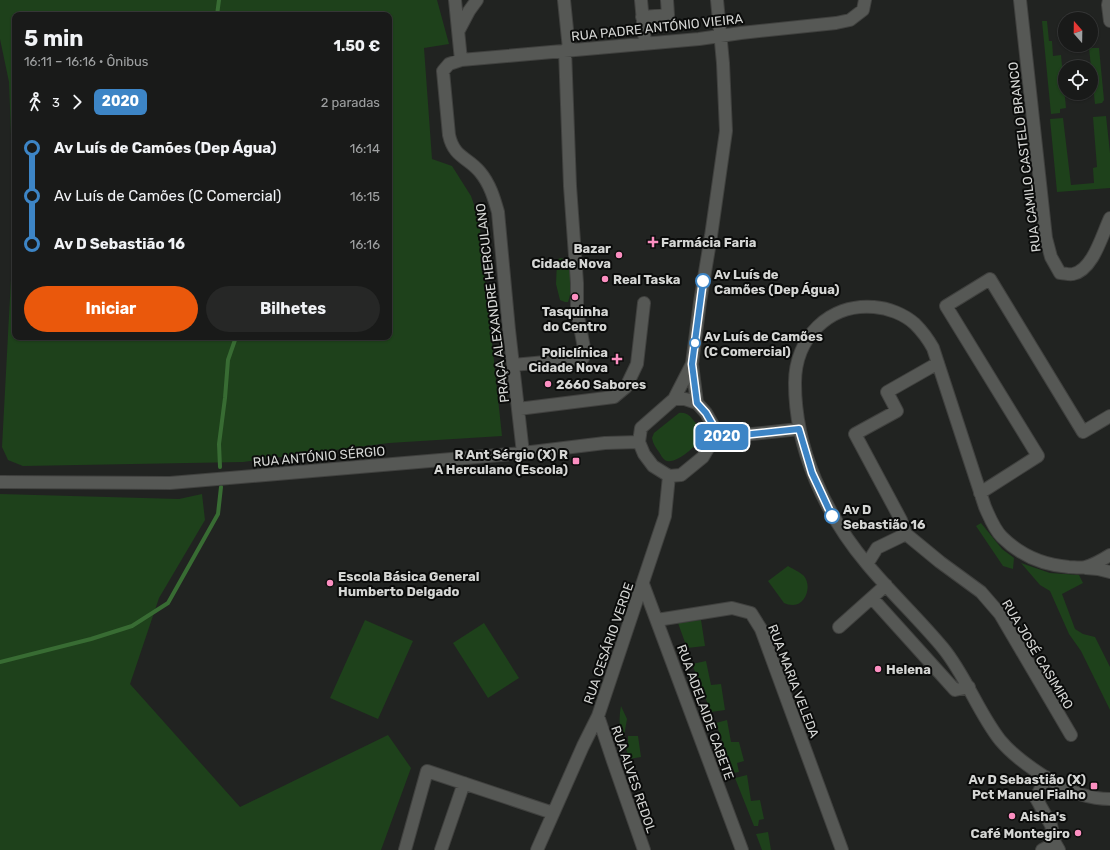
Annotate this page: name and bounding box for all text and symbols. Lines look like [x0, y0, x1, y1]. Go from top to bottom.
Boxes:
street label: RUA PADRE ANTÓNIO VIEIRA [570, 11, 744, 44]
north arrow [1058, 12, 1098, 52]
map controls [1058, 12, 1098, 100]
text: 5 min [24, 25, 84, 52]
text: 1.50 € [333, 37, 380, 55]
text: 16:11 – 16:16 · Ônibus [24, 54, 149, 69]
button: locate [1058, 60, 1098, 100]
street label: RUA CAMILO CASTELO BRANCO [1005, 61, 1044, 253]
icon: walk [24, 91, 46, 113]
icon: forward [66, 91, 88, 113]
text: 2020 [102, 93, 139, 110]
text: 3 [52, 95, 60, 110]
text: 2 paradas [321, 95, 380, 110]
text: Av Luís de Camões (Dep Água) [54, 139, 277, 157]
text: 16:14 [350, 141, 380, 156]
text: Av Luís de Camões (C Comercial) [54, 187, 281, 205]
text: 16:15 [350, 189, 380, 204]
street label: PRAÇA ALEXANDRE HERCULANO [473, 202, 512, 404]
text: Av D Sebastião 16 [54, 235, 185, 253]
place label: Farmácia Faria [661, 235, 756, 250]
text: 16:16 [350, 237, 380, 252]
marker: Farmácia Faria [648, 237, 658, 247]
place label: Bazar Cidade Nova [531, 241, 611, 271]
marker: Bazar Cidade Nova [614, 250, 624, 260]
place label: Av Luís de Camões (Dep Água) [714, 267, 840, 297]
place label: Real Taska [613, 272, 681, 287]
marker: Av Luís de Camões (Dep Água) [695, 273, 711, 289]
marker: Real Taska [600, 274, 610, 284]
button: Iniciar [24, 286, 198, 332]
button: Bilhetes [206, 286, 380, 332]
marker: Tasquinha do Centro [570, 292, 580, 302]
place label: Tasquinha do Centro [542, 304, 608, 334]
place label: Av Luís de Camões (C Comercial) [704, 329, 823, 359]
marker: Av Luís de Camões (C Comercial) [689, 337, 701, 349]
place label: Policlínica Cidade Nova [528, 345, 608, 375]
marker: Policlínica Cidade Nova [611, 353, 623, 365]
place label: 2660 Sabores [556, 377, 646, 392]
marker: 2660 Sabores [543, 379, 553, 389]
line badge: 2020 [694, 424, 750, 450]
text: 2020 [703, 428, 741, 445]
street label: RUA ANTÓNIO SÉRGIO [252, 443, 386, 470]
place label: R Ant Sérgio (X) R A Herculano (Escola) [434, 447, 568, 477]
marker: R Ant Sérgio (X) R A Herculano (Escola) [571, 456, 581, 466]
place label: Av D Sebastião 16 [843, 502, 926, 532]
marker: Av D Sebastião 16 [824, 508, 840, 524]
place label: Escola Básica General Humberto Delgado [338, 569, 479, 599]
marker: Escola Básica General Humberto Delgado [325, 578, 335, 588]
street label: RUA CESÁRIO VERDE [581, 580, 636, 706]
street label: RUA JOSÉ CASIMIRO [999, 597, 1076, 712]
street label: RUA MARIA VELEDA [765, 622, 822, 740]
street label: RUA ADELAIDE CABETE [674, 642, 737, 782]
place label: Helena [886, 662, 931, 677]
marker: Helena [873, 664, 883, 674]
street label: RUA ALVES REDOL [608, 723, 659, 835]
place label: Av D Sebastião (X) Pct Manuel Fialho [968, 772, 1086, 802]
marker: Av D Sebastião (X) Pct Manuel Fialho [1089, 781, 1099, 791]
place label: Aisha's [1020, 809, 1066, 824]
marker: Aisha's [1007, 811, 1017, 821]
place label: Café Montegiro [971, 826, 1070, 841]
marker: Café Montegiro [1073, 828, 1083, 838]

